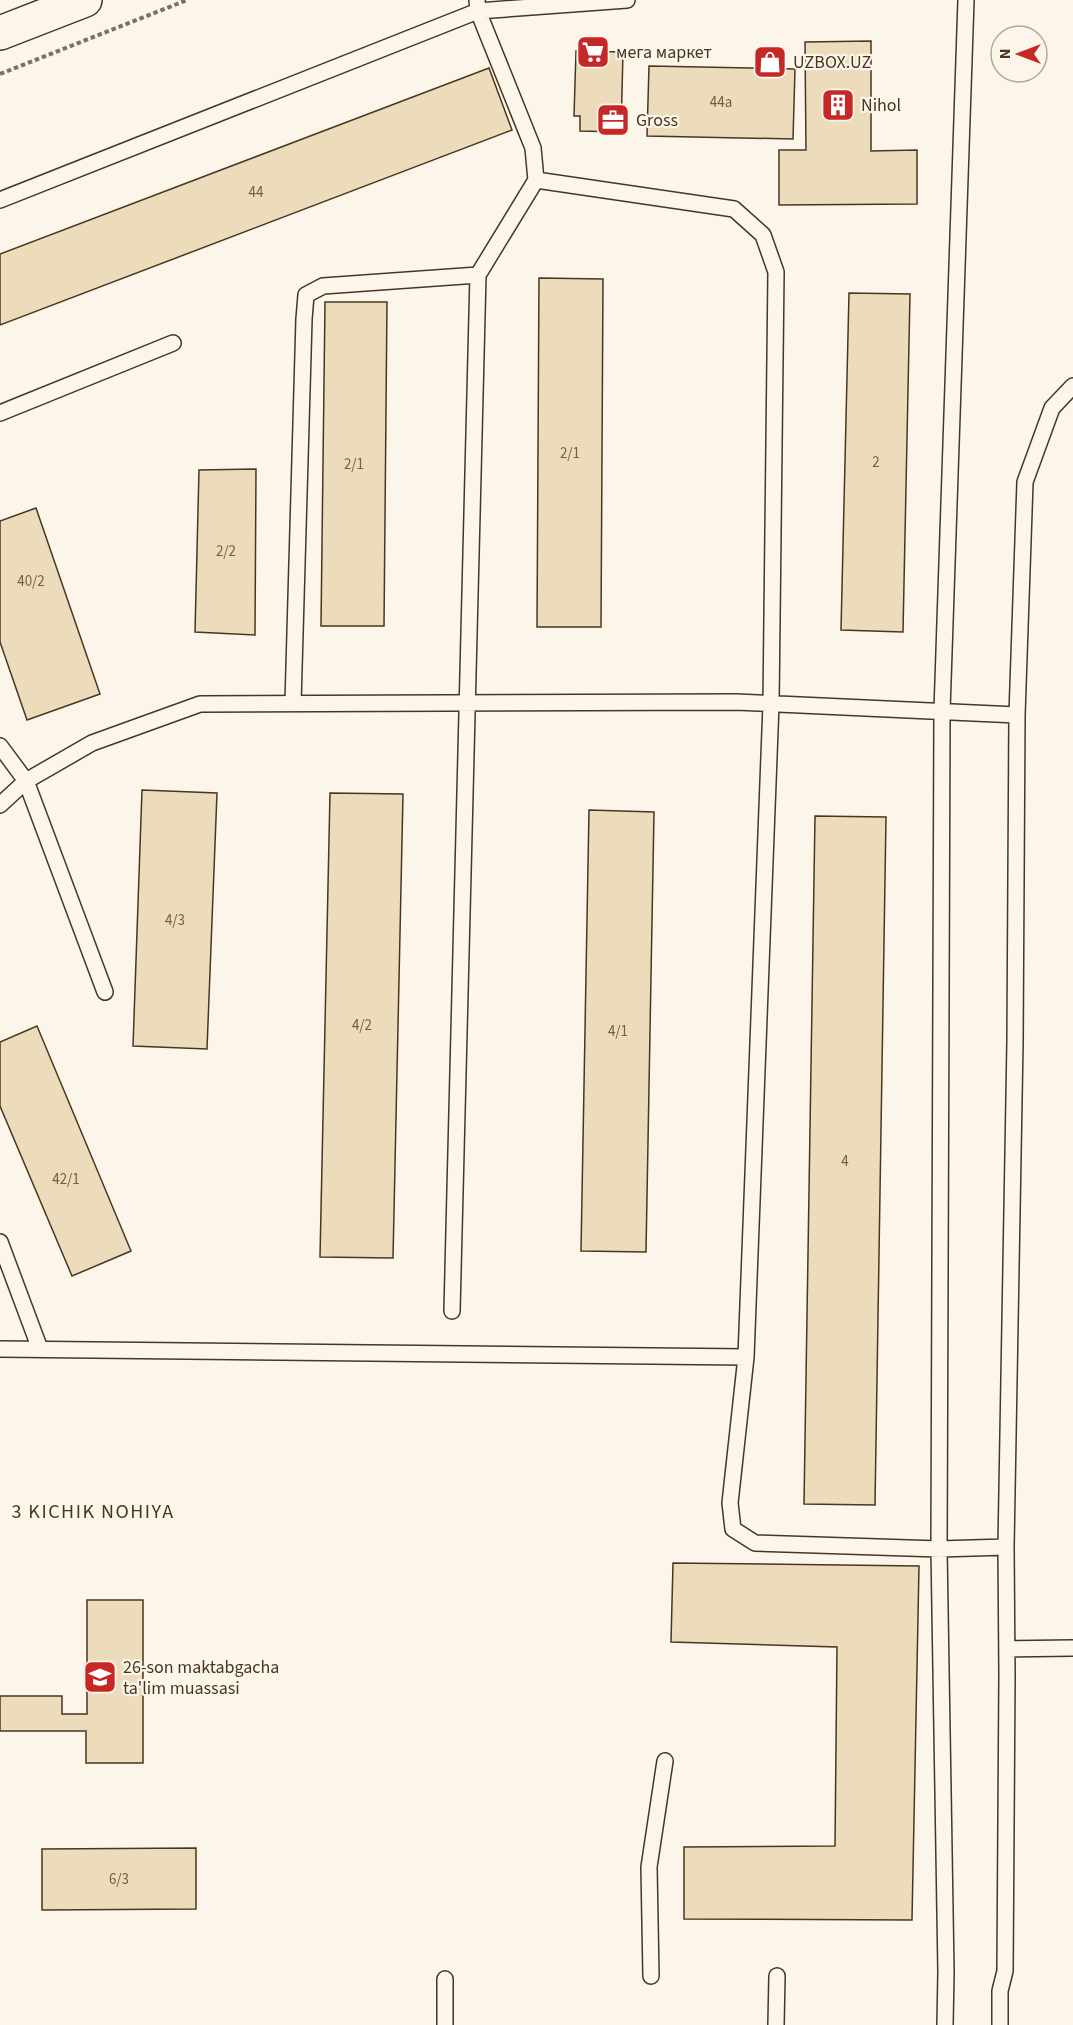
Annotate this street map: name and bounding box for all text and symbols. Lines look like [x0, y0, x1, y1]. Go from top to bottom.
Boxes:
north arrow [989, 24, 1049, 84]
supermarket icon: мега маркет [575, 34, 611, 70]
place label: мега маркет [616, 40, 712, 65]
shop icon: UZBOX.UZ [752, 44, 788, 80]
text: N [994, 49, 1016, 59]
place label: UZBOX.UZ [793, 50, 871, 75]
building icon: Nihol [820, 87, 856, 123]
house number: 44a [710, 92, 732, 113]
place label: Nihol [861, 93, 901, 118]
office icon: Gross [595, 102, 631, 138]
place label: Gross [636, 108, 678, 133]
house number: 44 [249, 182, 264, 203]
house number: 2/1 [560, 443, 580, 464]
house number: 2 [872, 452, 880, 473]
house number: 2/1 [344, 454, 364, 475]
house number: 2/2 [216, 541, 236, 562]
house number: 40/2 [17, 571, 45, 592]
house number: 4/3 [165, 910, 185, 931]
house number: 4/2 [352, 1015, 372, 1036]
house number: 4/1 [608, 1021, 628, 1042]
house number: 4 [841, 1151, 849, 1172]
house number: 42/1 [52, 1169, 80, 1190]
district label: 3 KICHIK NOHIYA [11, 1498, 175, 1526]
place label: 26-son maktabgacha ta'lim muassasi [123, 1655, 279, 1701]
school or university icon: 26-son maktabgacha ta'lim muassasi [82, 1659, 118, 1695]
house number: 6/3 [109, 1869, 129, 1890]

